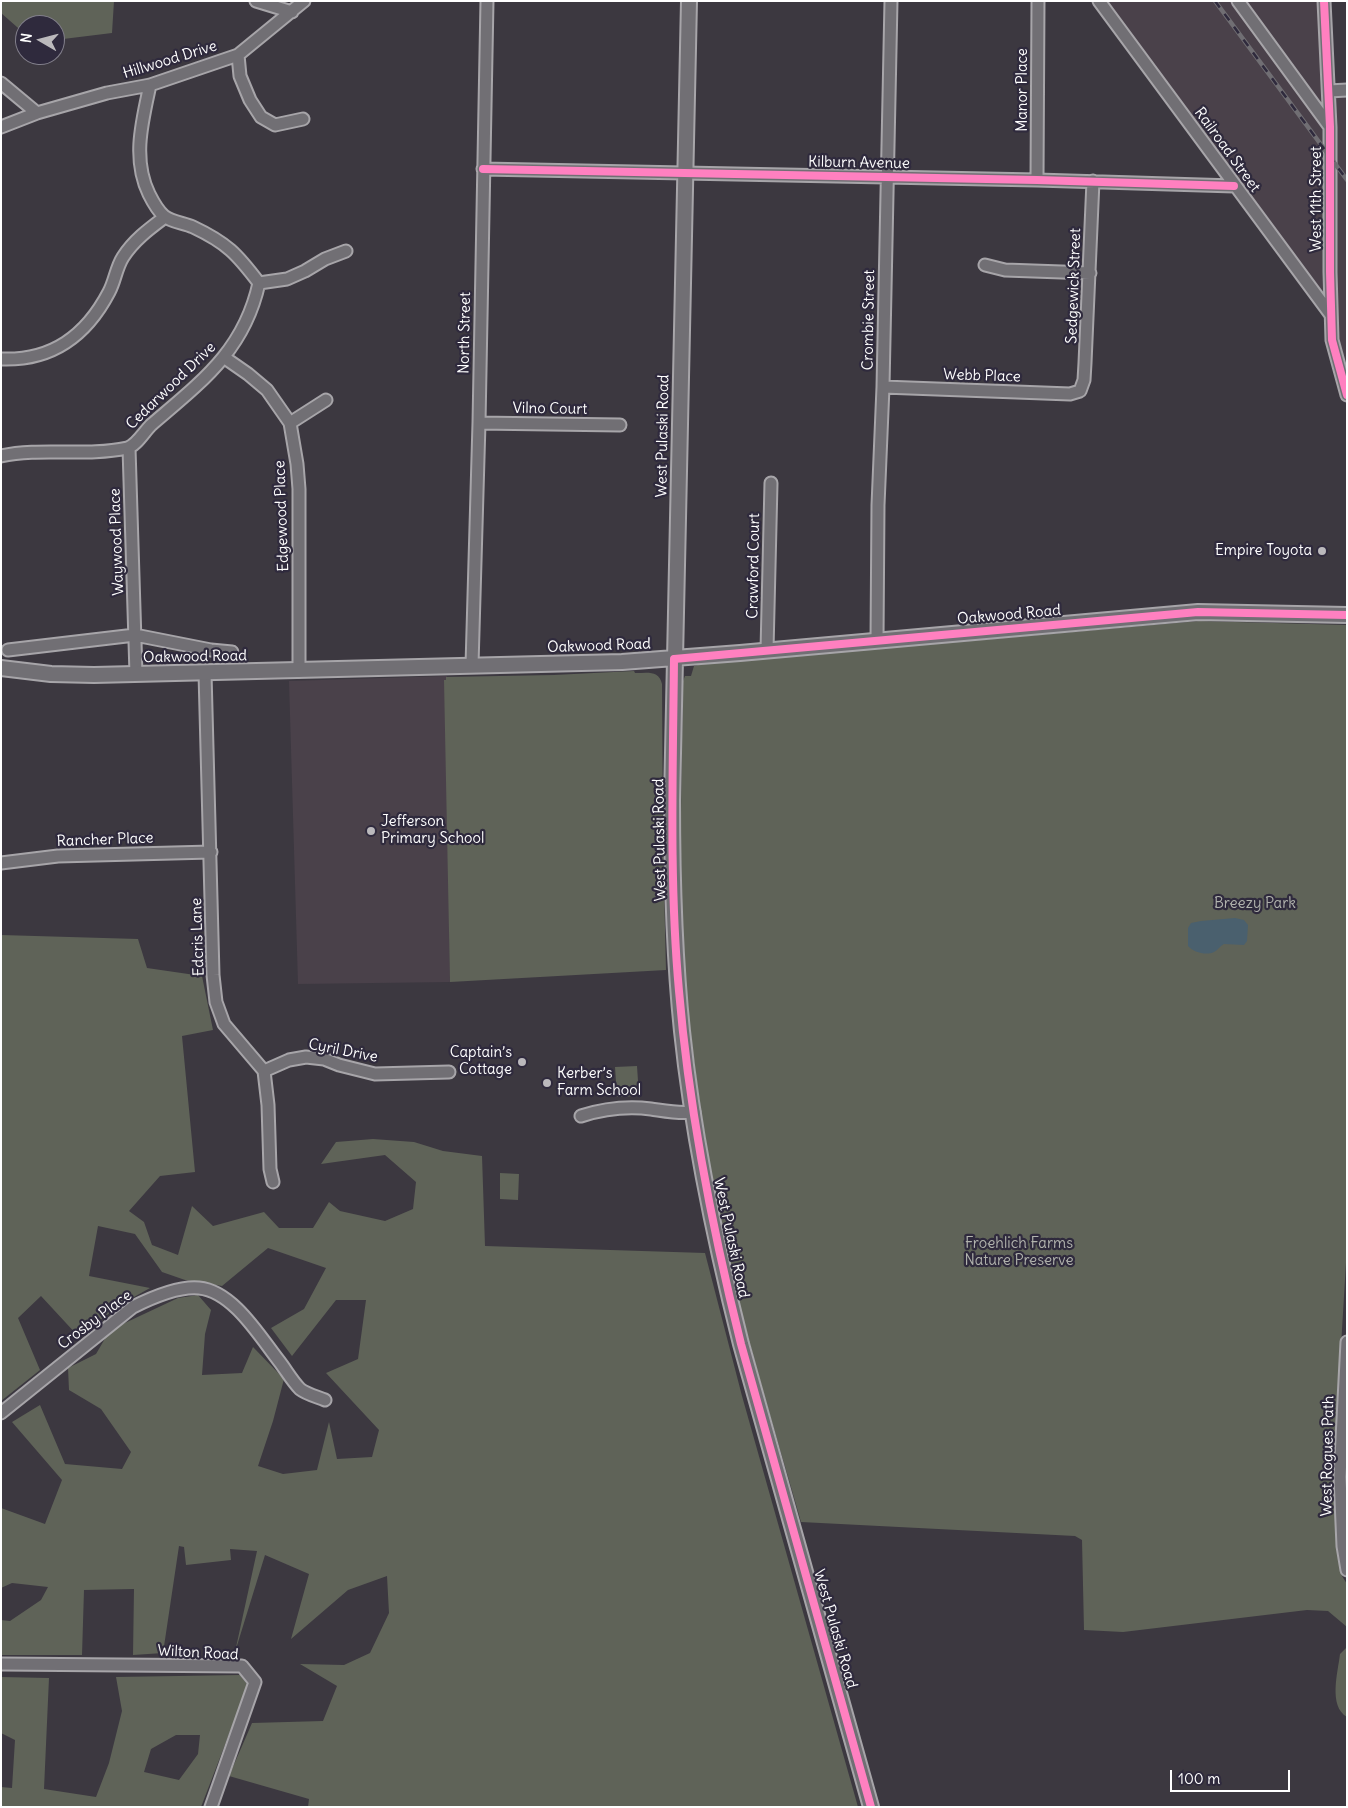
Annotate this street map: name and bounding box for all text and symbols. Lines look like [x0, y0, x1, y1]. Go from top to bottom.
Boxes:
north arrow [15, 15, 65, 65]
text: N [17, 32, 36, 44]
street label: Hillwood Drive [121, 37, 219, 83]
street label: Manor Place [1014, 48, 1032, 132]
street label: Railroad Street [1190, 104, 1264, 196]
street label: West 11th Street [1308, 146, 1326, 252]
street label: Kilburn Avenue [808, 153, 910, 173]
street label: Sedgewick Street [1063, 228, 1085, 344]
street label: Crombie Street [859, 270, 879, 370]
street label: North Street [455, 292, 475, 374]
street label: Cedarwood Drive [122, 339, 220, 433]
street label: Webb Place [943, 366, 1021, 386]
street label: West Pulaski Road [653, 374, 673, 498]
street label: Vilno Court [512, 399, 588, 419]
street label: Edgewood Place [271, 460, 293, 572]
street label: Waywood Place [106, 488, 128, 596]
street label: Crawford Court [744, 513, 764, 619]
place label: Empire Toyota [1215, 542, 1312, 560]
marker: Empire Toyota [1316, 545, 1328, 557]
street label: Oakwood Road [956, 602, 1062, 628]
street label: Oakwood Road [547, 635, 651, 657]
street label: Oakwood Road [143, 647, 247, 667]
street label: West Pulaski Road [650, 778, 670, 902]
place label: Jefferson Primary School [381, 813, 484, 848]
marker: Jefferson Primary School [365, 825, 377, 837]
street label: Rancher Place [56, 829, 154, 851]
park label: Breezy Park [1214, 895, 1296, 913]
street label: Edcris Lane [188, 898, 208, 976]
street label: Cyril Drive [307, 1035, 379, 1067]
place label: Captain’s Cottage [450, 1044, 512, 1079]
marker: Captain’s Cottage [516, 1056, 528, 1068]
place label: Kerber’s Farm School [557, 1065, 641, 1100]
marker: Kerber’s Farm School [541, 1077, 553, 1089]
street label: West Pulaski Road [709, 1176, 753, 1300]
park label: Froehlich Farms Nature Preserve [964, 1235, 1074, 1270]
street label: Crosby Place [55, 1286, 135, 1354]
street label: West Rogues Path [1318, 1395, 1338, 1517]
street label: West Pulaski Road [809, 1567, 861, 1691]
street label: Wilton Road [157, 1642, 239, 1664]
scale bar [1173, 1760, 1293, 1792]
text: 100 m [1178, 1769, 1220, 1788]

